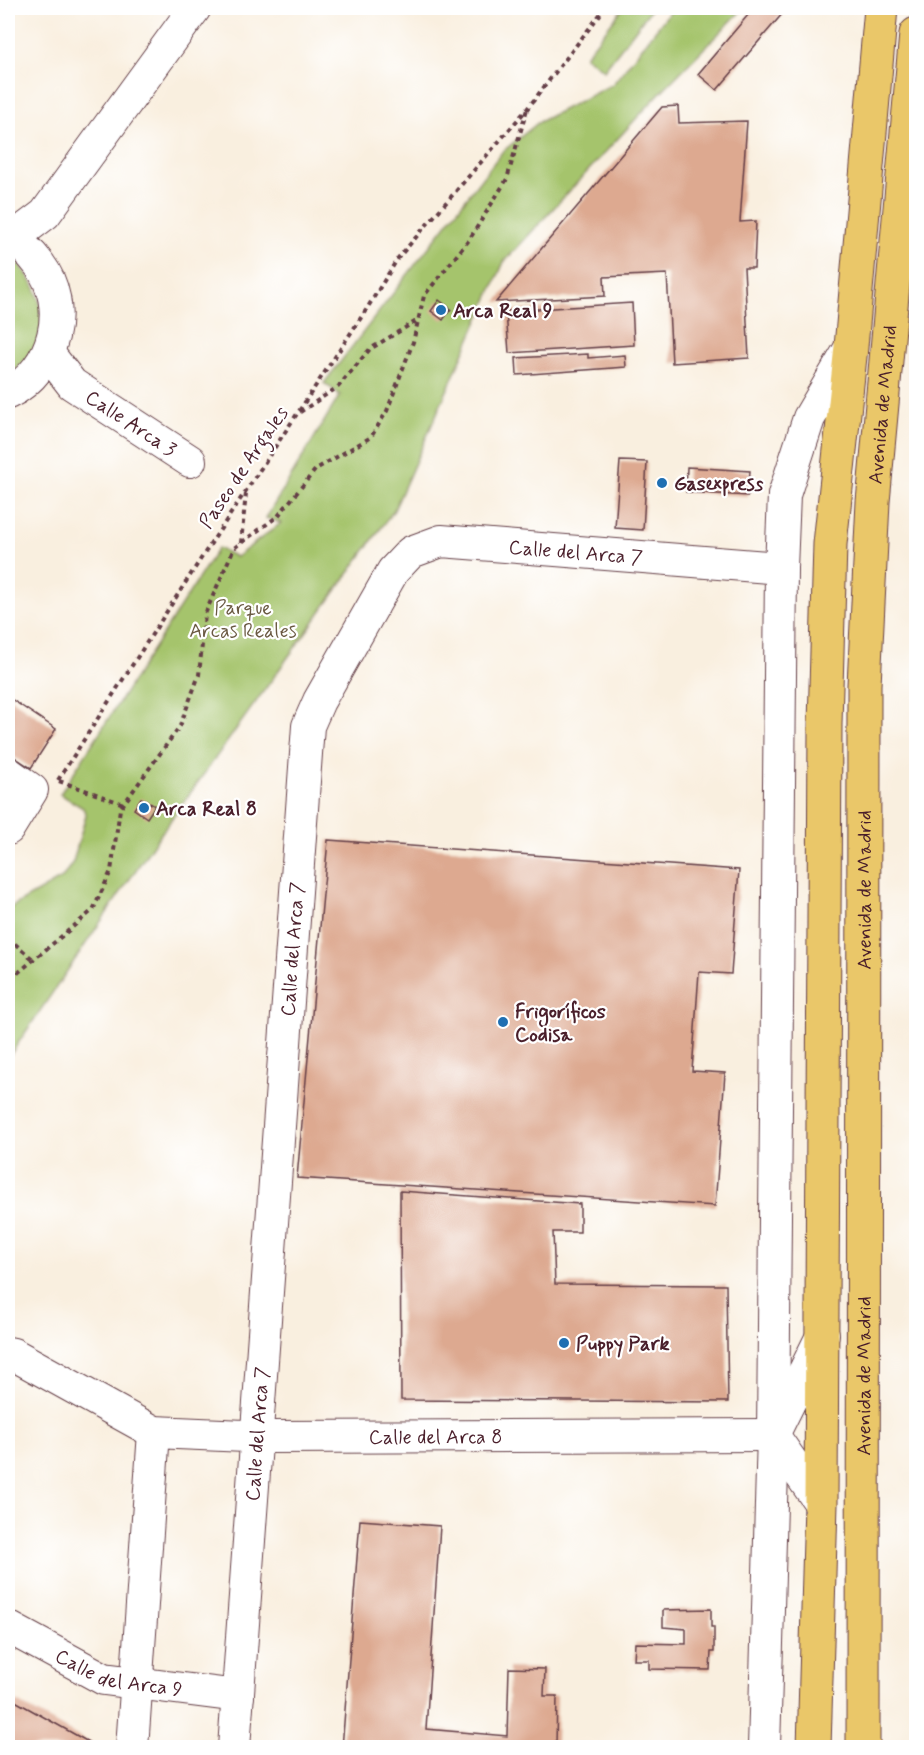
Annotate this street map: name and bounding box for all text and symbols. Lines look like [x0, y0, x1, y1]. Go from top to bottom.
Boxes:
place label: Arca Real 9 [453, 298, 553, 325]
marker: Arca Real 9 [434, 303, 448, 317]
street label: Avenida de Madrid [863, 324, 904, 485]
street label: Calle Arca 3 [80, 384, 181, 464]
street label: Paseo de Argales [193, 401, 297, 535]
place label: Gasexpress [674, 471, 764, 498]
marker: Gasexpress [655, 476, 669, 490]
street label: Calle del Arca 7 [508, 534, 644, 572]
park label: Parque Arcas Reales [189, 595, 297, 645]
place label: Arca Real 8 [156, 796, 257, 823]
marker: Arca Real 8 [137, 801, 151, 815]
street label: Avenida de Madrid [852, 810, 879, 970]
street label: Calle del Arca 7 [275, 881, 312, 1017]
place label: Frigoríficos Codisa [515, 999, 606, 1049]
marker: Frigoríficos Codisa [496, 1015, 510, 1029]
street label: Avenida de Madrid [851, 1296, 878, 1456]
place label: Puppy Park [576, 1331, 670, 1358]
marker: Puppy Park [557, 1336, 571, 1350]
street label: Calle del Arca 7 [240, 1366, 277, 1502]
street label: Calle del Arca 8 [369, 1424, 503, 1452]
street label: Calle del Arca 9 [50, 1643, 184, 1704]

